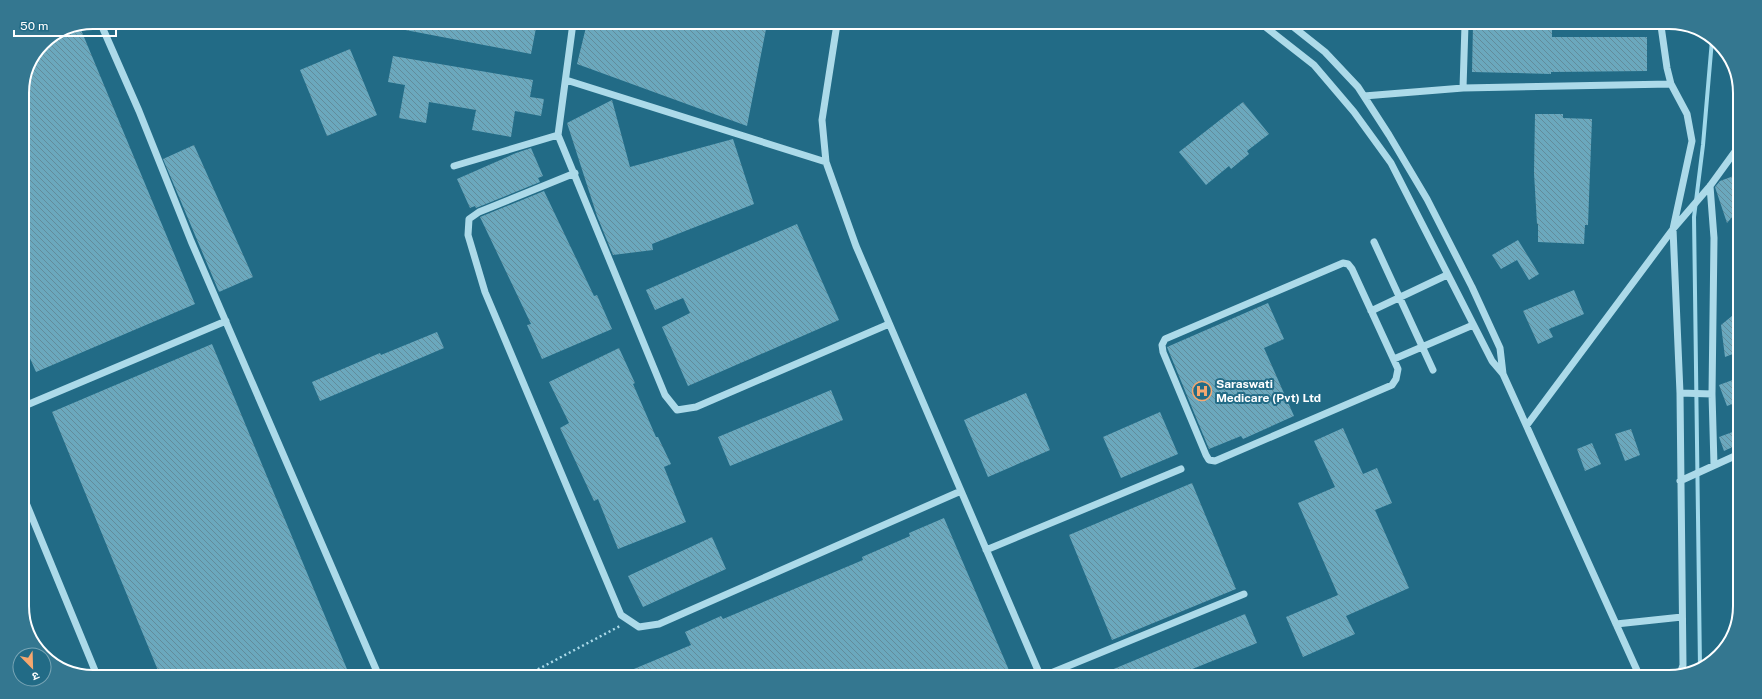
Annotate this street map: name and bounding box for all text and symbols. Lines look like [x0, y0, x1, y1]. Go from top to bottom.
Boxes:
scale bar [14, 12, 116, 38]
text: 50 m [20, 19, 48, 33]
place label: Saraswati Medicare (Pvt) Ltd [1216, 377, 1321, 405]
hospital icon: Saraswati Medicare (Pvt) Ltd [1191, 380, 1213, 402]
north arrow [12, 647, 52, 687]
text: उ [30, 669, 41, 683]

